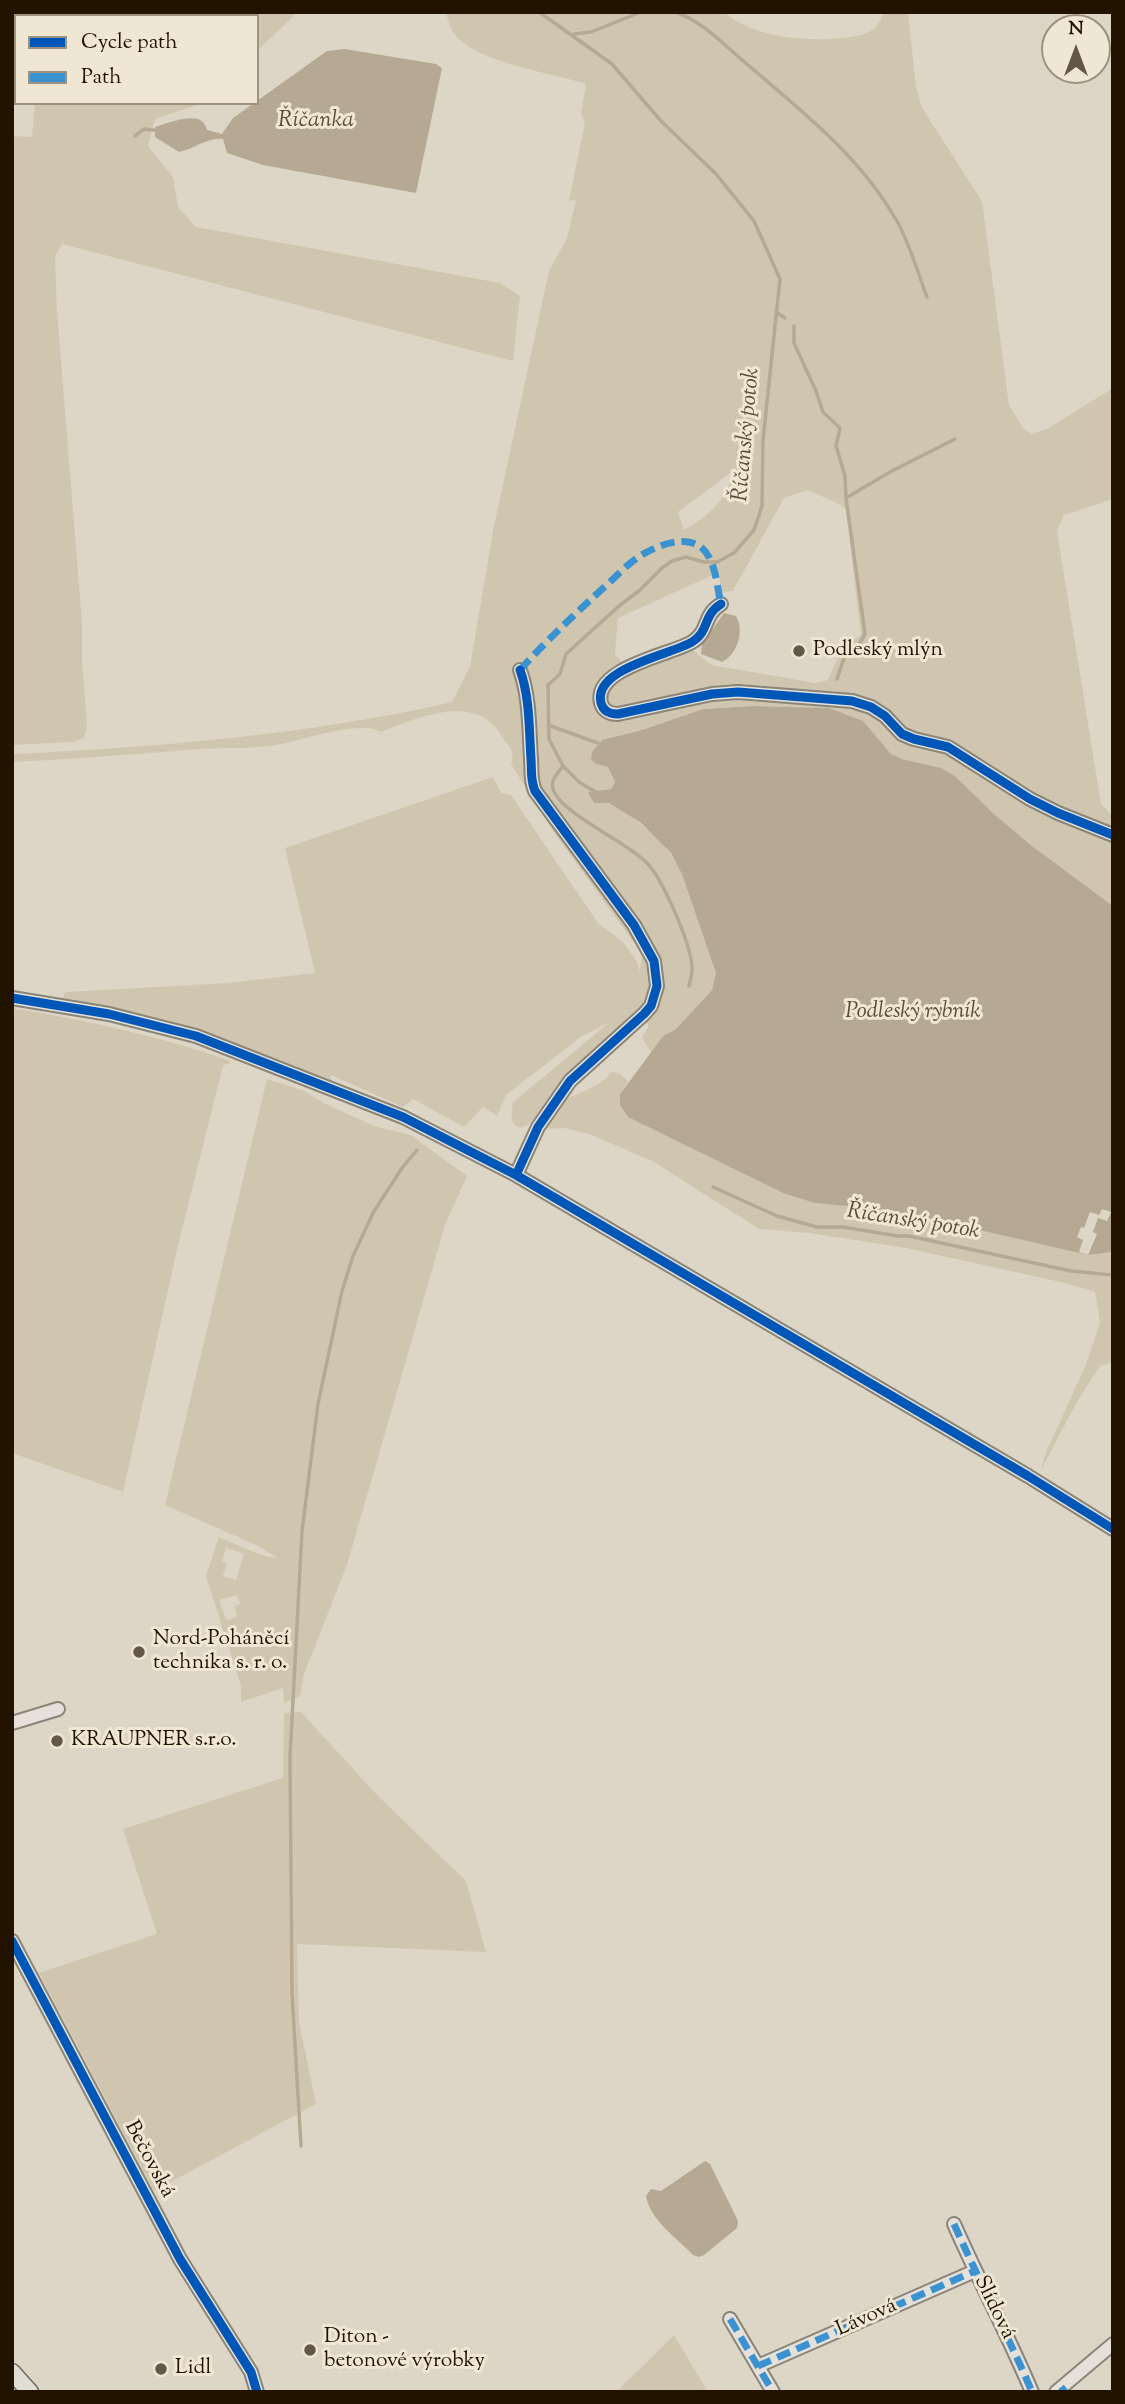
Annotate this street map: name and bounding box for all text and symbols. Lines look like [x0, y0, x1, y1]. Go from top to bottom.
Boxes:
legend [14, 14, 259, 105]
north arrow [1041, 14, 1111, 84]
text: N [1068, 16, 1084, 43]
text: Cycle path [81, 28, 178, 58]
text: Path [81, 63, 122, 93]
water label: Říčanka [278, 108, 354, 136]
water label: Říčanský potok [728, 367, 768, 503]
place label: Podleský mlýn [813, 638, 943, 664]
marker: Podleský mlýn [791, 643, 807, 659]
water label: Podleský rybník [845, 999, 981, 1027]
water label: Říčanský potok [845, 1199, 981, 1247]
place label: Nord-Poháněcí technika s. r. o. [153, 1627, 289, 1677]
marker: Nord-Poháněcí technika s. r. o. [131, 1644, 147, 1660]
place label: KRAUPNER s.r.o. [71, 1728, 236, 1754]
marker: KRAUPNER s.r.o. [49, 1733, 65, 1749]
street label: Bečovská [117, 2117, 179, 2203]
street label: Slídová [967, 2272, 1019, 2344]
street label: Lávová [833, 2294, 901, 2344]
place label: Diton - betonové výrobky [324, 2325, 485, 2375]
marker: Diton - betonové výrobky [302, 2342, 318, 2358]
place label: Lidl [175, 2356, 211, 2382]
marker: Lidl [153, 2361, 169, 2377]

